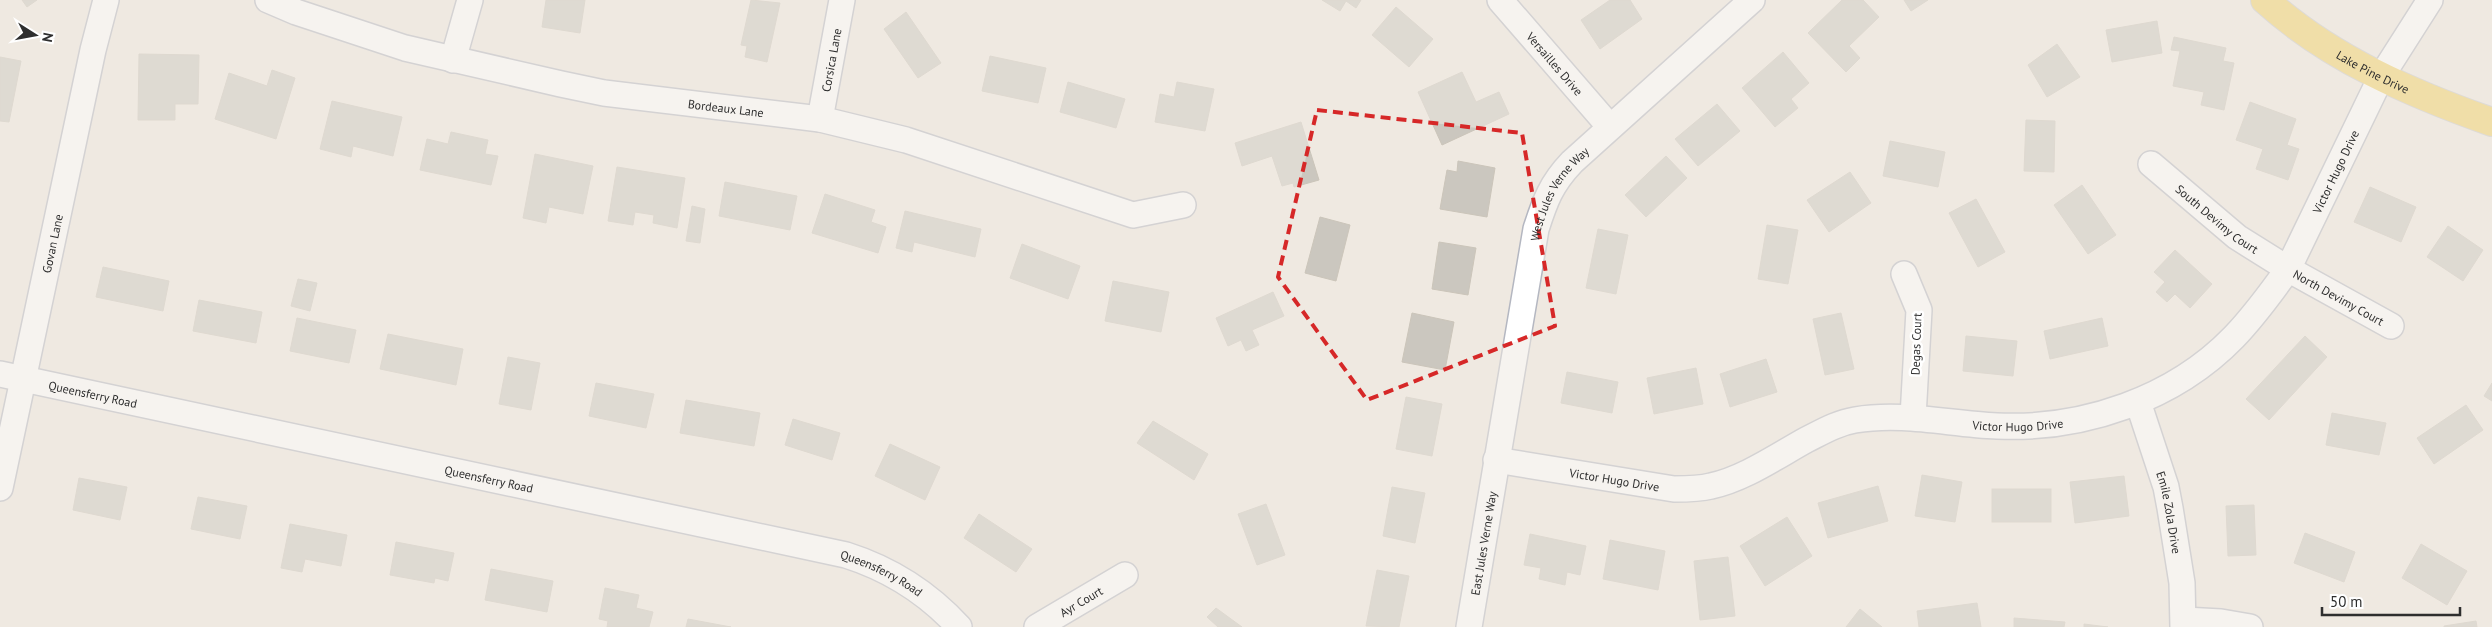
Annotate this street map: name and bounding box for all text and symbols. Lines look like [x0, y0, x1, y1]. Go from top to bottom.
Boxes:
north arrow [10, 10, 60, 60]
street label: Corsica Lane [818, 27, 844, 93]
street label: Versailles Drive [1523, 28, 1586, 98]
text: N [38, 31, 57, 44]
street label: Lake Pine Drive [2334, 47, 2412, 96]
street label: Bordeaux Lane [687, 96, 765, 120]
street label: Victor Hugo Drive [2308, 127, 2362, 217]
street label: West Jules Verne Way [1527, 143, 1592, 242]
street label: South Devimy Court [2173, 181, 2261, 256]
street label: Govan Lane [38, 213, 65, 274]
street label: North Devimy Court [2291, 266, 2387, 328]
street label: Degas Court [1907, 313, 1925, 375]
street label: Queensferry Road [47, 377, 139, 411]
street label: Victor Hugo Drive [1971, 415, 2064, 434]
street label: Queensferry Road [443, 462, 535, 495]
street label: Victor Hugo Drive [1567, 464, 1660, 494]
street label: Emile Zola Drive [2154, 469, 2185, 555]
street label: East Jules Verne Way [1467, 490, 1499, 596]
street label: Queensferry Road [839, 547, 926, 599]
street label: Ayr Court [1057, 583, 1105, 620]
scale bar [2322, 584, 2460, 616]
text: 50 m [2330, 592, 2363, 611]

